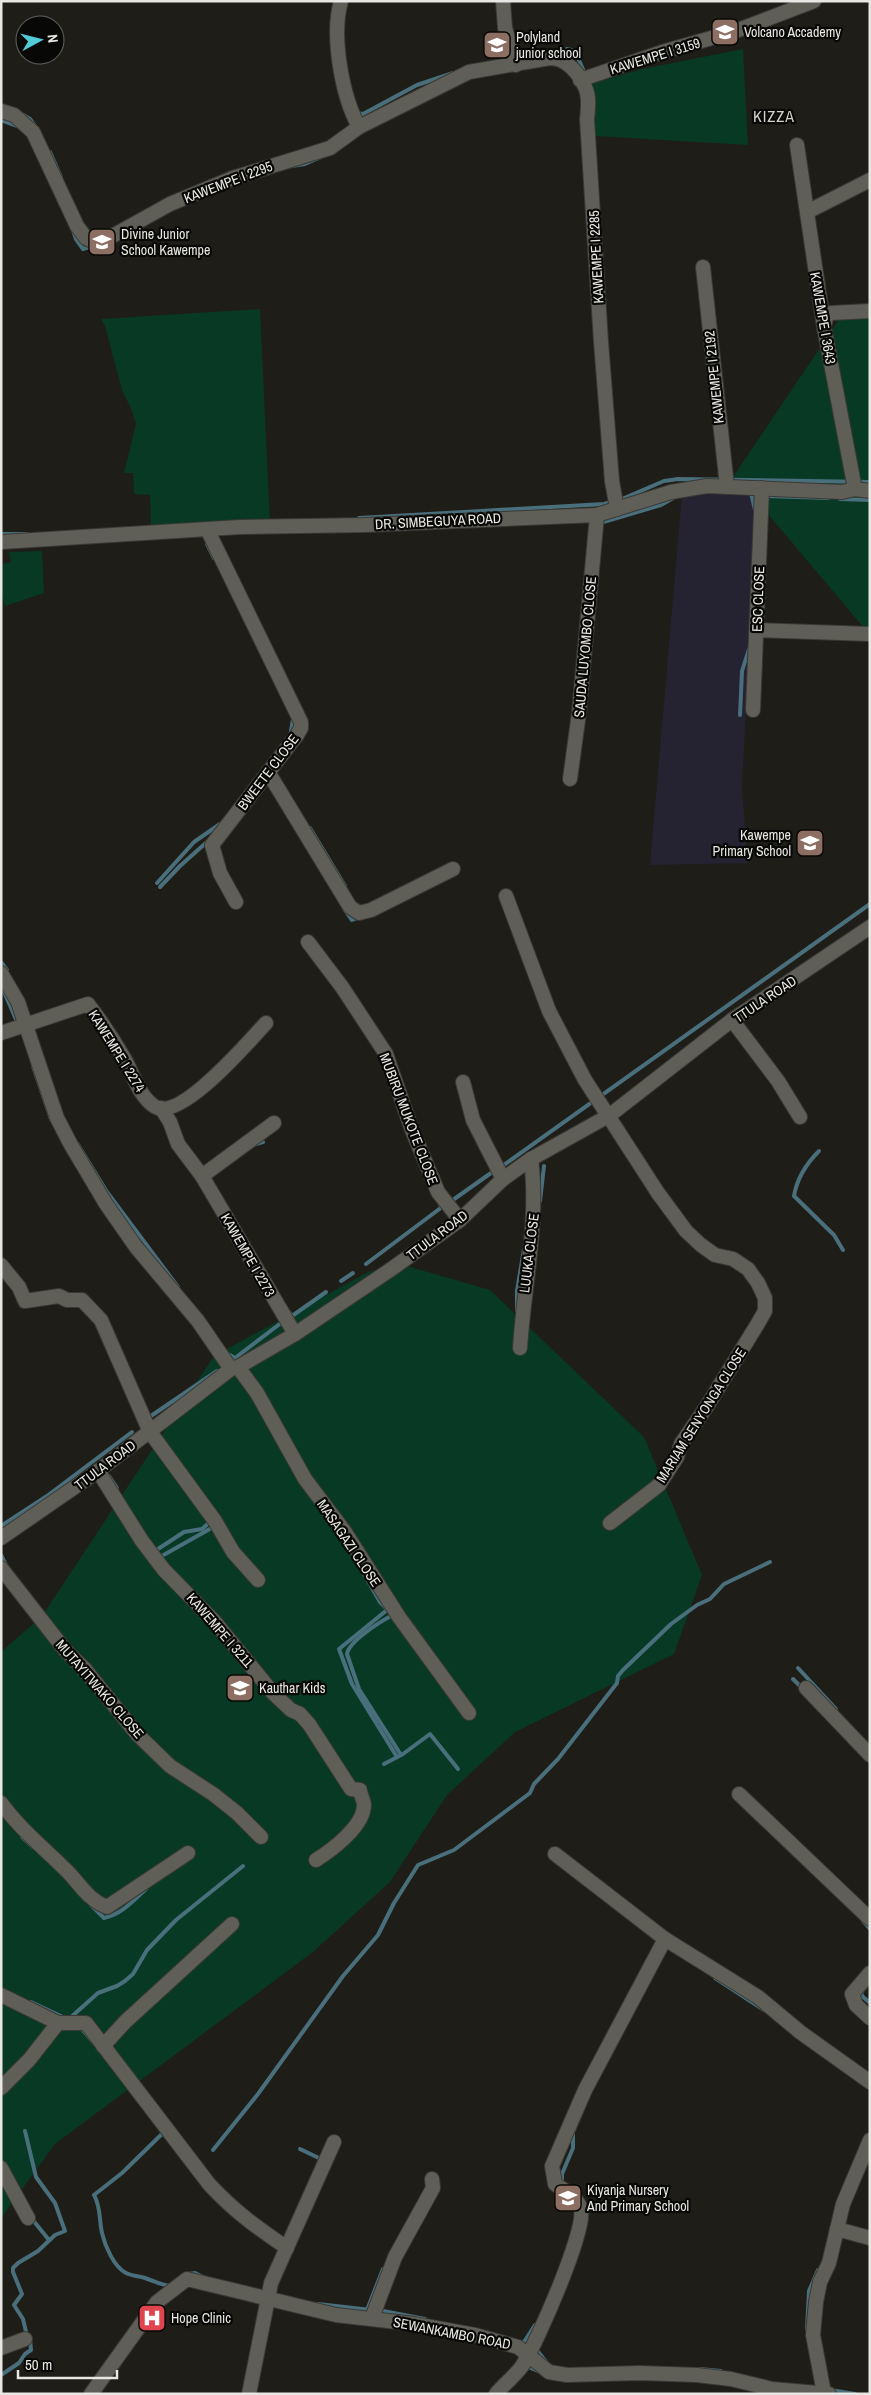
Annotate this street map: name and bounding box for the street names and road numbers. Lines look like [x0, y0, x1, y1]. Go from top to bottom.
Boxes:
street label: KAWEMPE I 3159 [608, 34, 702, 78]
street label: KAWEMPE I 2295 [181, 157, 275, 207]
street label: KAWEMPE I 2285 [585, 210, 607, 304]
street label: KAWEMPE I 3643 [806, 270, 840, 366]
street label: KAWEMPE I 2192 [700, 330, 728, 424]
street label: DR. SIMBEGUYA ROAD [375, 509, 501, 533]
street label: ESC CLOSE [748, 566, 768, 632]
street label: SAUDA LUYOMBO CLOSE [570, 576, 600, 718]
street label: BWEETE CLOSE [234, 730, 302, 814]
street label: TTULA ROAD [730, 971, 800, 1027]
street label: KAWEMPE I 2274 [85, 1007, 150, 1096]
street label: MUBIRU MUKOTE CLOSE [376, 1051, 442, 1187]
street label: TTULA ROAD [403, 1206, 471, 1264]
street label: KAWEMPE I 2273 [217, 1210, 279, 1300]
street label: LUUKA CLOSE [515, 1212, 543, 1294]
street label: MARIAM SENYONGA CLOSE [652, 1344, 750, 1486]
street label: TTULA ROAD [71, 1436, 139, 1494]
street label: MASAGAZI CLOSE [313, 1496, 385, 1590]
street label: KAWEMPE I 3211 [183, 1589, 258, 1671]
street label: MUTAYITWAKO CLOSE [52, 1636, 148, 1742]
street label: SEWANKAMBO ROAD [392, 2313, 512, 2353]

